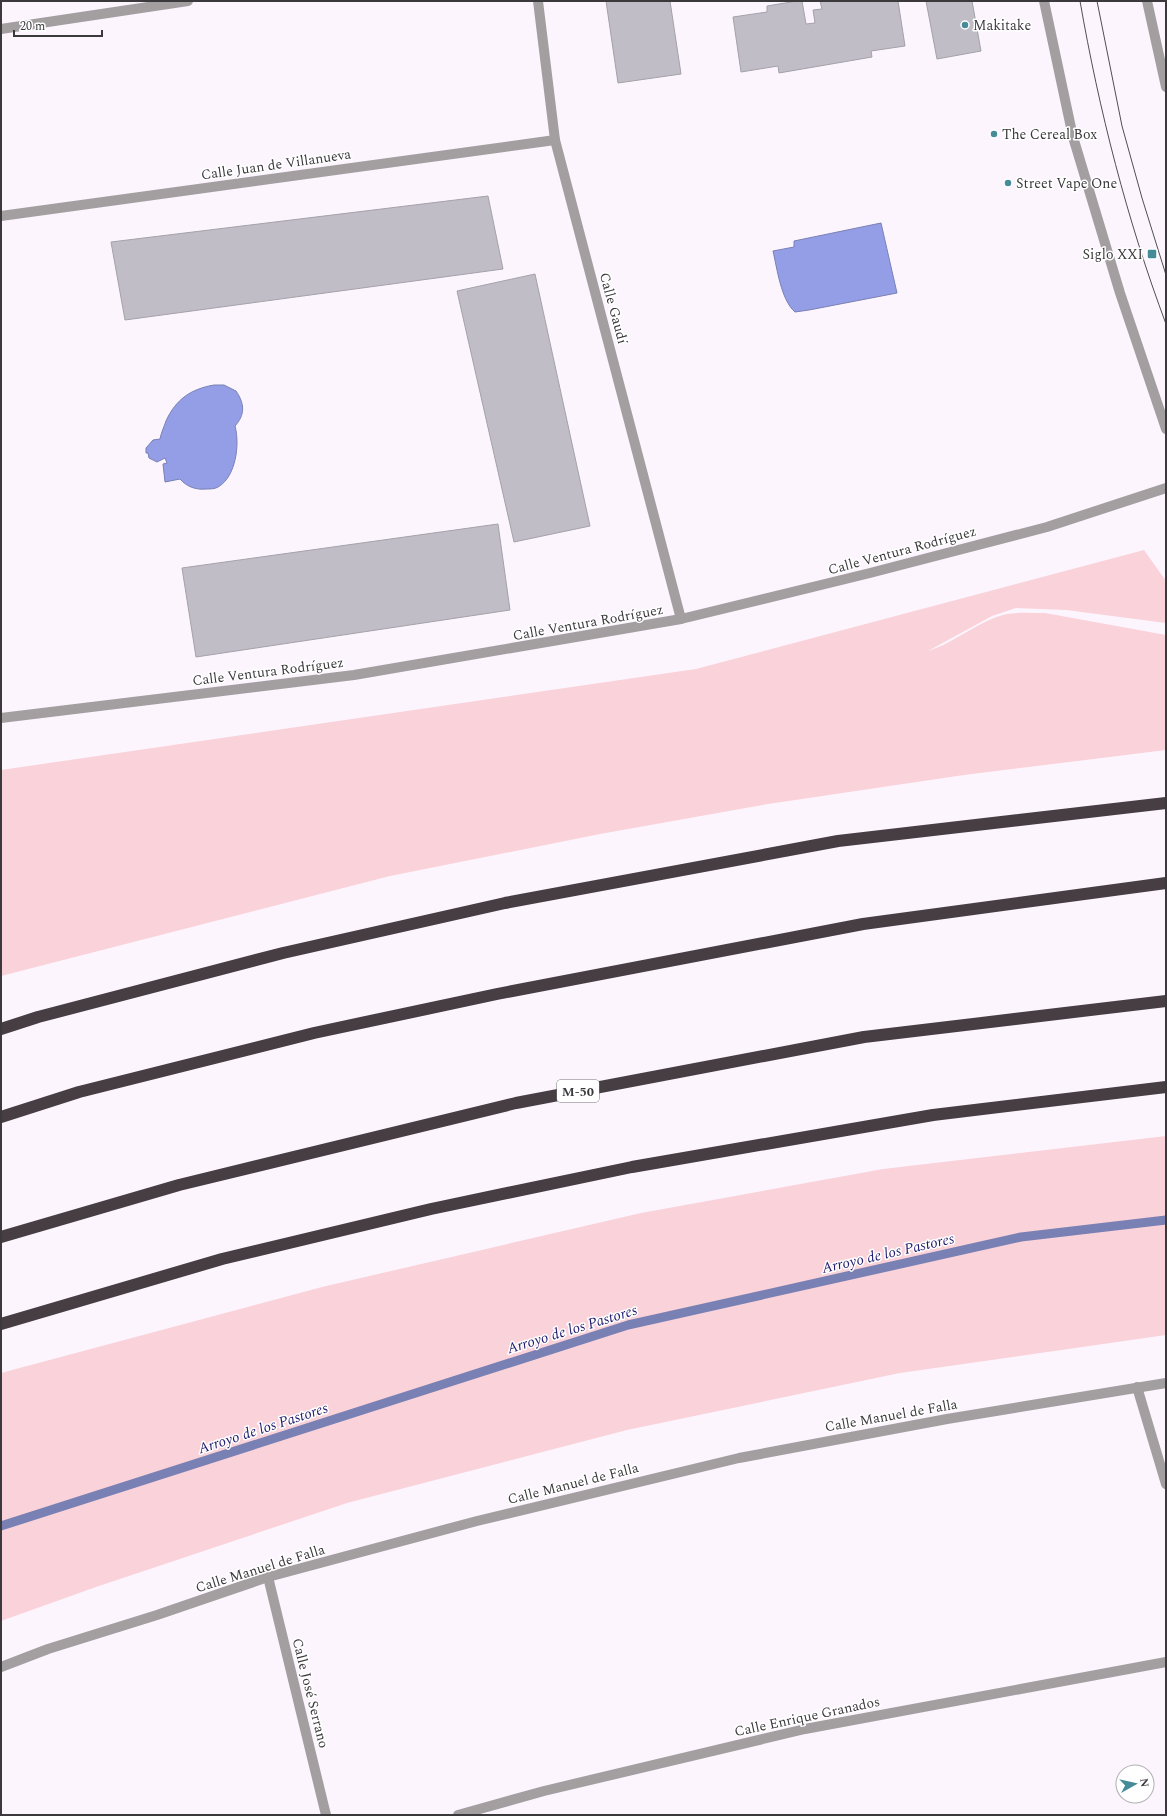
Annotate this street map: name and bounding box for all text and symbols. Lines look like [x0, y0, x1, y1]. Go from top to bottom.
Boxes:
scale bar [14, 12, 102, 38]
place label: Makitake [973, 15, 1031, 36]
text: 20 m [20, 17, 45, 36]
marker: Makitake [960, 20, 970, 30]
place label: The Cereal Box [1002, 124, 1097, 145]
marker: The Cereal Box [989, 129, 999, 139]
street label: Calle Juan de Villanueva [200, 144, 353, 185]
place label: Street Vape One [1016, 173, 1117, 194]
marker: Street Vape One [1003, 178, 1013, 188]
place label: Siglo XXI [1082, 244, 1143, 265]
marker: Siglo XXI [1146, 248, 1158, 260]
street label: Calle Gaudí [594, 270, 633, 347]
street label: Calle Ventura Rodríguez [826, 521, 979, 580]
street label: Calle Ventura Rodríguez [511, 599, 665, 646]
street label: Calle Ventura Rodríguez [191, 652, 345, 691]
road number: M-50 [557, 1080, 599, 1102]
water label: Arroyo de los Pastores [819, 1227, 957, 1280]
water label: Arroyo de los Pastores [503, 1299, 641, 1360]
street label: Calle Manuel de Falla [823, 1393, 959, 1438]
water label: Arroyo de los Pastores [194, 1396, 332, 1461]
street label: Calle Manuel de Falla [505, 1457, 641, 1510]
street label: Calle Manuel de Falla [193, 1539, 328, 1598]
street label: Calle José Serrano [287, 1636, 334, 1750]
street label: Calle Enrique Granados [732, 1691, 882, 1742]
north arrow [1115, 1764, 1155, 1804]
text: N [1135, 1777, 1153, 1788]

